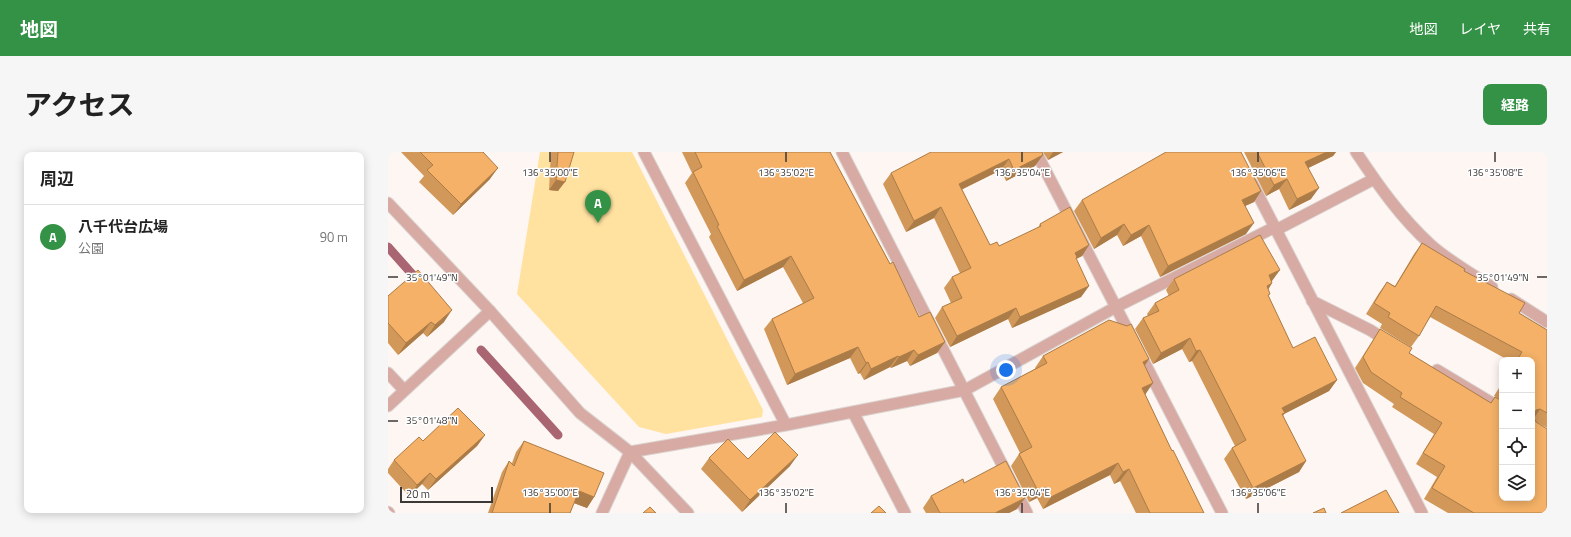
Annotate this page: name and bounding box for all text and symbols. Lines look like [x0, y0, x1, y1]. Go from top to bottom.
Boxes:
text: 地図 [20, 14, 58, 43]
text: 地図 [1409, 18, 1437, 39]
text: レイヤ [1459, 18, 1501, 39]
text: 共有 [1523, 18, 1551, 39]
text: アクセス [24, 83, 135, 126]
button: 経路 [1483, 84, 1547, 125]
text: 136°35'00"E [522, 165, 579, 180]
text: 136°35'02"E [758, 165, 815, 180]
text: 136°35'04"E [994, 165, 1051, 180]
text: 136°35'06"E [1230, 165, 1287, 180]
text: 136°35'08"E [1467, 165, 1524, 180]
text: 周辺 [40, 166, 74, 192]
pin: A [585, 190, 611, 223]
text: 八千代台広場 [78, 215, 168, 238]
text: A [49, 227, 57, 247]
text: 90 m [320, 227, 348, 247]
text: 公園 [78, 238, 104, 258]
text: 35°01'49"N [406, 270, 458, 285]
text: 35°01'49"N [1477, 270, 1529, 285]
map controls [1499, 357, 1535, 501]
button: + [1499, 357, 1535, 393]
your location [996, 360, 1016, 380]
button: − [1499, 393, 1535, 429]
text: 35°01'48"N [406, 413, 458, 428]
button: locate [1499, 429, 1535, 465]
button: layers [1499, 465, 1535, 501]
scale bar [400, 485, 493, 504]
text: 136°35'00"E [522, 485, 579, 500]
text: 136°35'02"E [758, 485, 815, 500]
text: 136°35'04"E [994, 485, 1051, 500]
text: 136°35'06"E [1230, 485, 1287, 500]
text: 20 m [406, 486, 430, 502]

